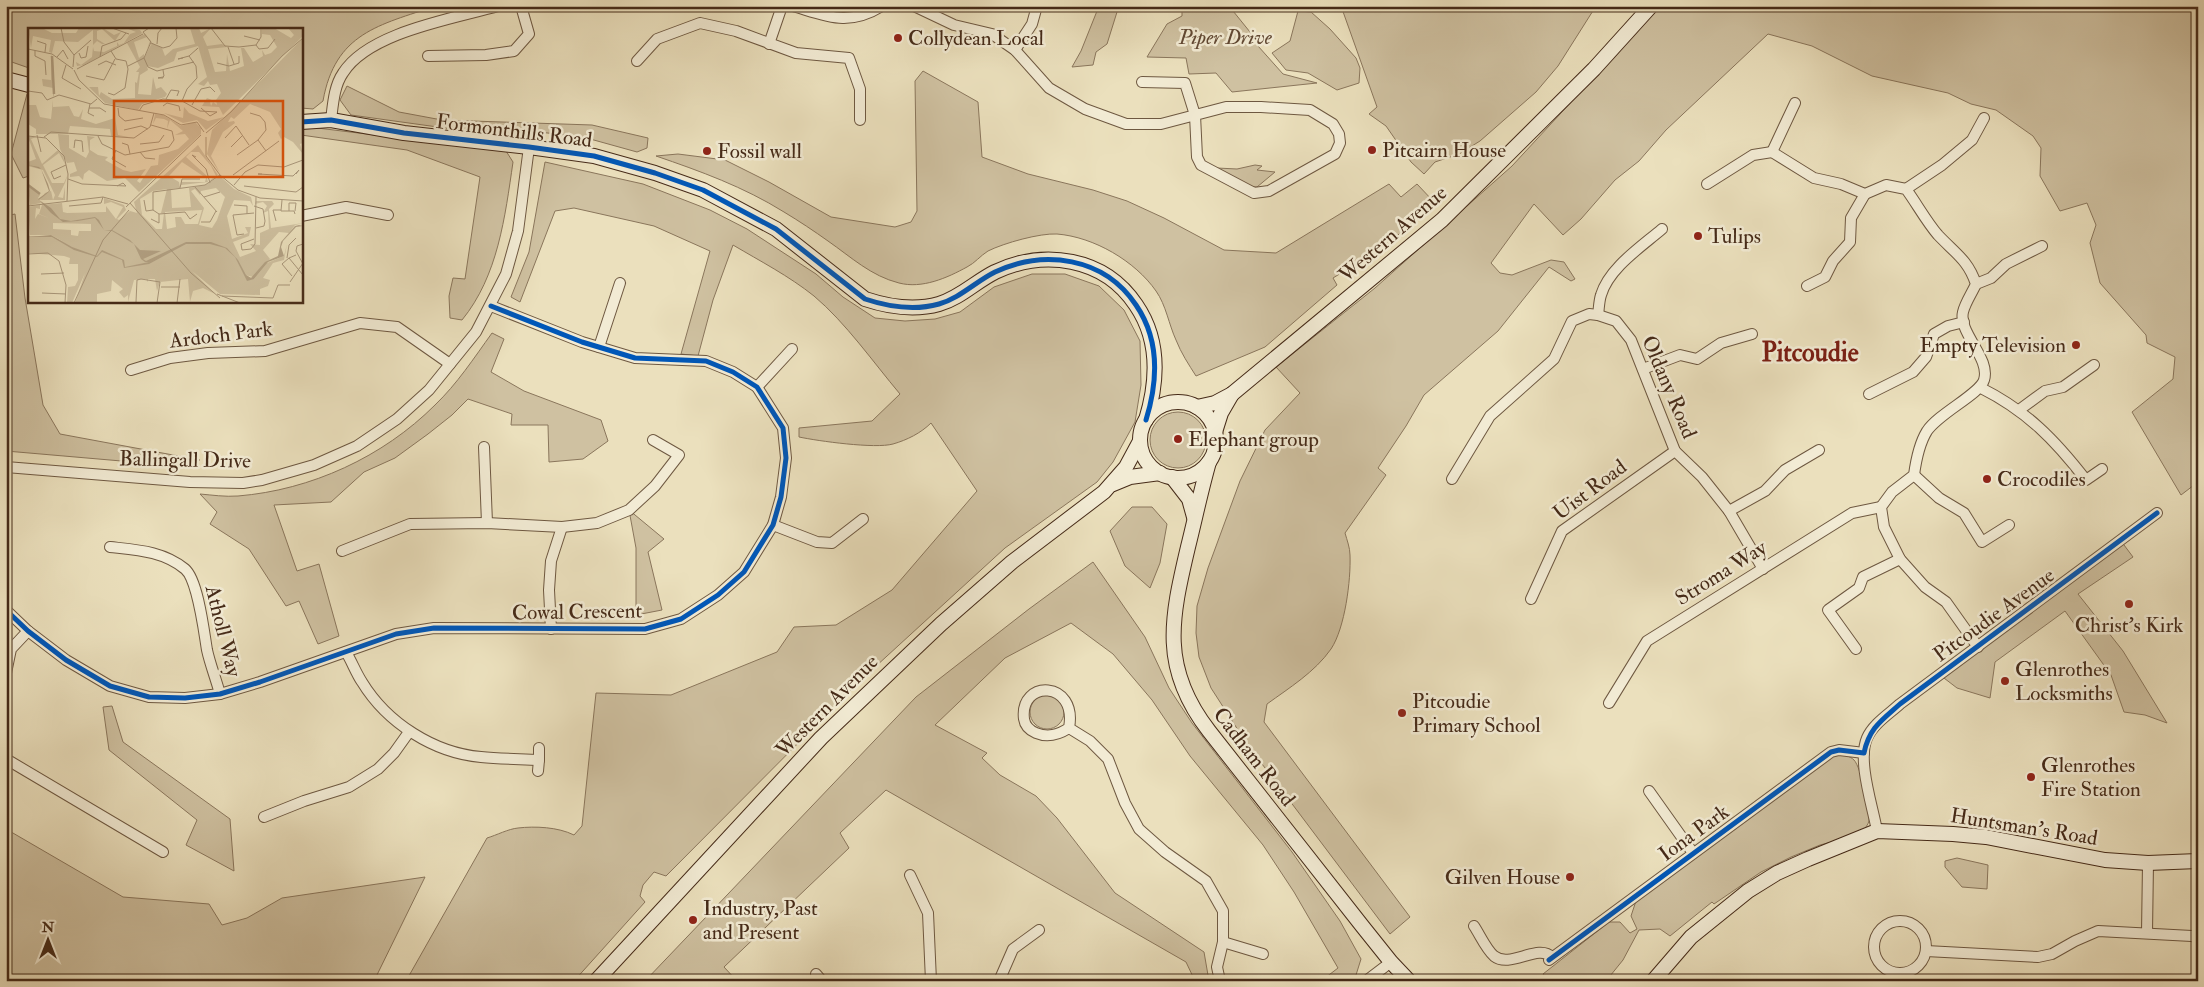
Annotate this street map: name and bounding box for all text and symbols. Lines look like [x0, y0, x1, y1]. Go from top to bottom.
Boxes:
park label: Piper Drive [1177, 24, 1273, 51]
place label: Collydean Local [908, 25, 1045, 52]
inset map [28, 28, 302, 302]
marker: Collydean Local [892, 32, 904, 44]
street label: Formonthills Road [434, 108, 594, 154]
place label: Pitcairn House [1382, 137, 1506, 164]
place label: Fossil wall [717, 138, 802, 165]
marker: Pitcairn House [1366, 144, 1378, 156]
marker: Fossil wall [701, 145, 713, 157]
street label: Western Avenue [1332, 179, 1453, 289]
place label: Tulips [1708, 223, 1761, 250]
marker: Tulips [1692, 230, 1704, 242]
street label: Ardoch Park [167, 315, 274, 355]
street label: Oldany Road [1635, 331, 1703, 443]
place label: Empty Television [1920, 332, 2066, 359]
district label: Pitcoudie [1761, 337, 1859, 369]
marker: Empty Television [2070, 339, 2082, 351]
place label: Elephant group [1188, 426, 1319, 453]
marker: Elephant group [1172, 433, 1184, 445]
street label: Ballingall Drive [119, 445, 251, 475]
street label: Uist Road [1548, 453, 1633, 526]
place label: Crocodiles [1997, 466, 2086, 493]
marker: Crocodiles [1981, 473, 1993, 485]
street label: Stroma Way [1670, 534, 1772, 612]
street label: Pitcoudie Avenue [1928, 562, 2060, 668]
street label: Atholl Way [198, 581, 248, 680]
street label: Cowal Crescent [512, 597, 643, 627]
marker: Christ's Kirk [2123, 598, 2135, 610]
place label: Christ's Kirk [2075, 612, 2183, 639]
street label: Western Avenue [769, 649, 884, 764]
place label: Glenrothes Locksmiths [2015, 656, 2113, 707]
marker: Glenrothes Locksmiths [1999, 675, 2011, 687]
place label: Pitcoudie Primary School [1412, 688, 1541, 739]
street label: Cadham Road [1207, 702, 1302, 813]
marker: Pitcoudie Primary School [1396, 707, 1408, 719]
place label: Glenrothes Fire Station [2041, 752, 2141, 803]
marker: Glenrothes Fire Station [2025, 771, 2037, 783]
street label: Iona Park [1654, 798, 1734, 868]
street label: Huntsman's Road [1948, 802, 2100, 852]
place label: Gilven House [1445, 864, 1560, 891]
marker: Gilven House [1564, 871, 1576, 883]
place label: Industry, Past and Present [703, 895, 818, 946]
north arrow [22, 914, 72, 964]
marker: Industry, Past and Present [687, 914, 699, 926]
text: N [41, 919, 55, 936]

